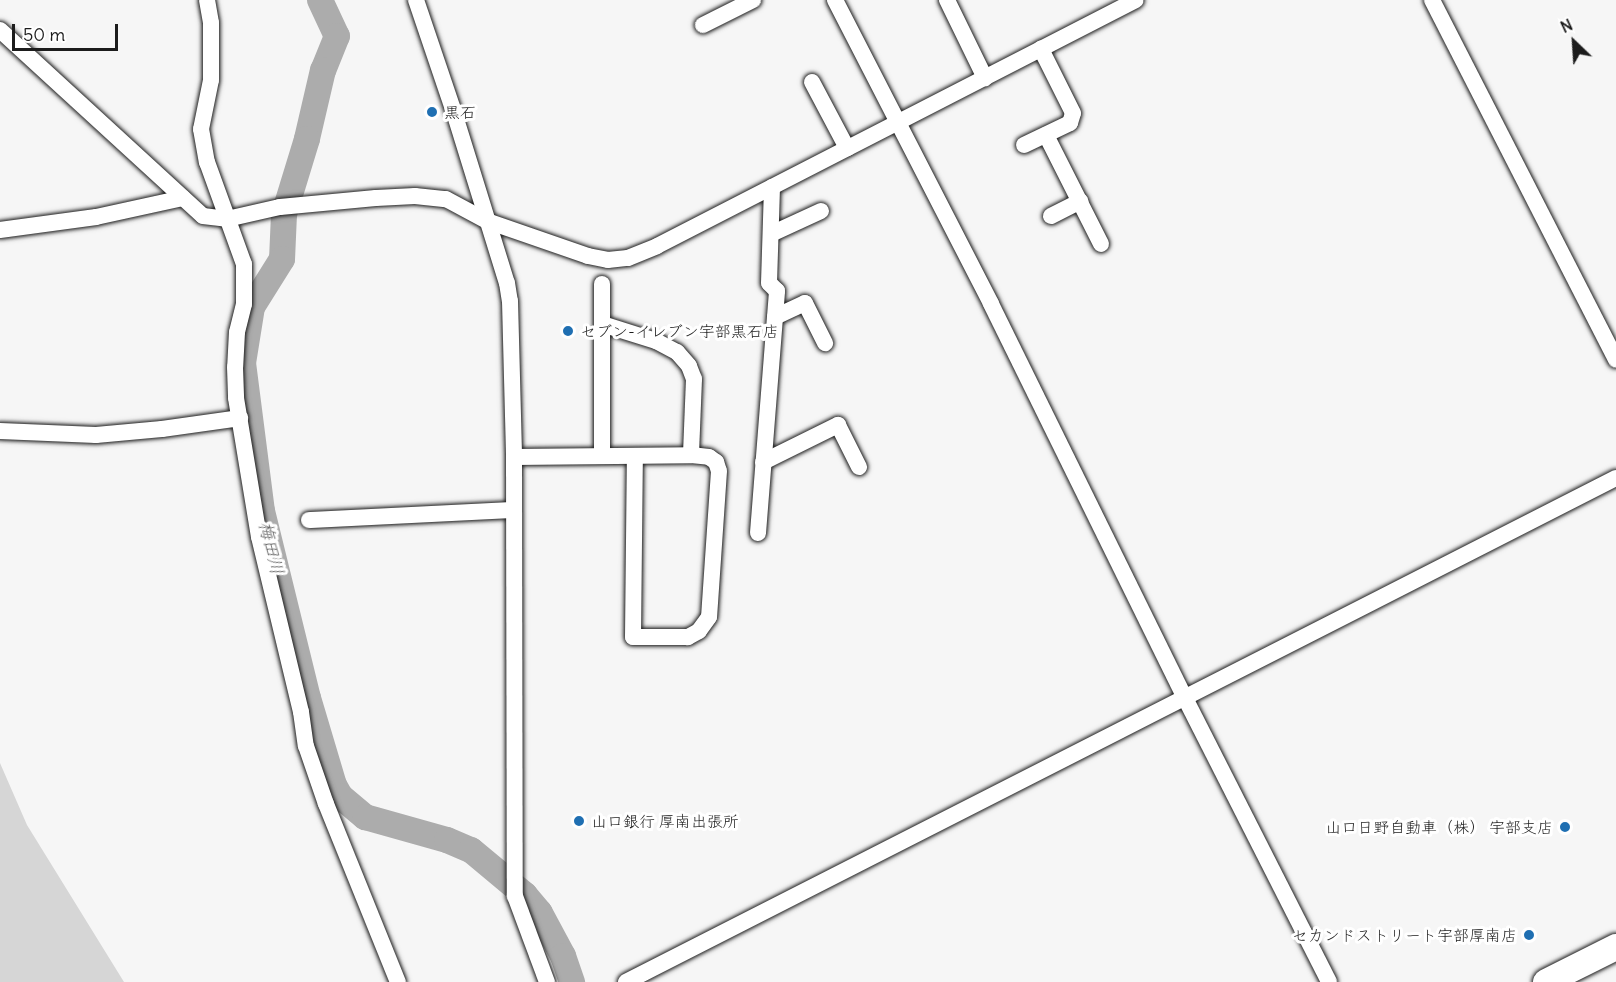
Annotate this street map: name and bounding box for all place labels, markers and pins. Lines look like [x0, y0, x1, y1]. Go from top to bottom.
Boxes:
place label: 黒石 [444, 102, 476, 122]
marker: 黒石 [425, 105, 439, 119]
place label: セブン-イレブン宇部黒石店 [580, 321, 779, 341]
marker: セブン-イレブン宇部黒石店 [561, 324, 575, 338]
place label: 山口銀行 厚南出張所 [591, 811, 739, 831]
marker: 山口銀行 厚南出張所 [572, 814, 586, 828]
place label: 山口日野自動車（株） 宇部支店 [1325, 817, 1553, 837]
marker: 山口日野自動車（株） 宇部支店 [1558, 820, 1572, 834]
place label: セカンドストリート宇部厚南店 [1293, 925, 1517, 945]
marker: セカンドストリート宇部厚南店 [1522, 928, 1536, 942]

